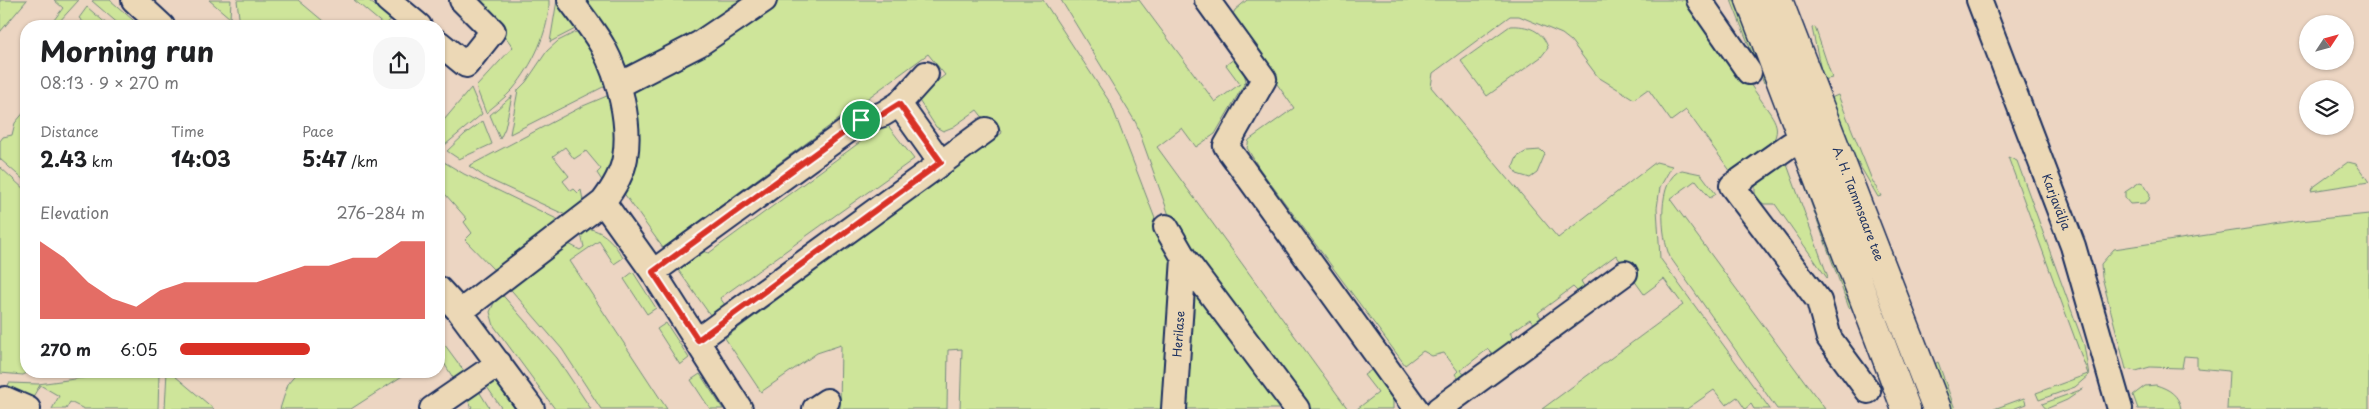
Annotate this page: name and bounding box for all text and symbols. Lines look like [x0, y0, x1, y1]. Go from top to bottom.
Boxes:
north arrow [2299, 15, 2354, 70]
map controls [2299, 15, 2354, 135]
text: Morning run [40, 29, 214, 72]
button: share [373, 37, 425, 89]
text: 08:13 · 9 × 270 m [40, 70, 179, 94]
button: layers [2299, 80, 2354, 135]
pin [840, 99, 882, 141]
icon: arrive [847, 106, 875, 134]
text: Distance [40, 121, 99, 142]
text: Time [171, 121, 204, 142]
text: Pace [302, 121, 334, 142]
text: 2.43 [40, 142, 87, 174]
text: 14:03 [171, 142, 231, 174]
text: 5:47 [302, 142, 347, 174]
street label: A. H. Tammsaare tee [1829, 144, 1889, 264]
text: km [87, 151, 113, 172]
text: /km [347, 151, 378, 172]
street label: Karjavälja [2038, 171, 2076, 233]
text: Elevation [40, 200, 109, 224]
text: 276–284 m [337, 200, 425, 224]
street label: Herilase [1167, 310, 1189, 358]
text: 270 m [40, 337, 91, 361]
text: 6:05 [120, 337, 158, 361]

